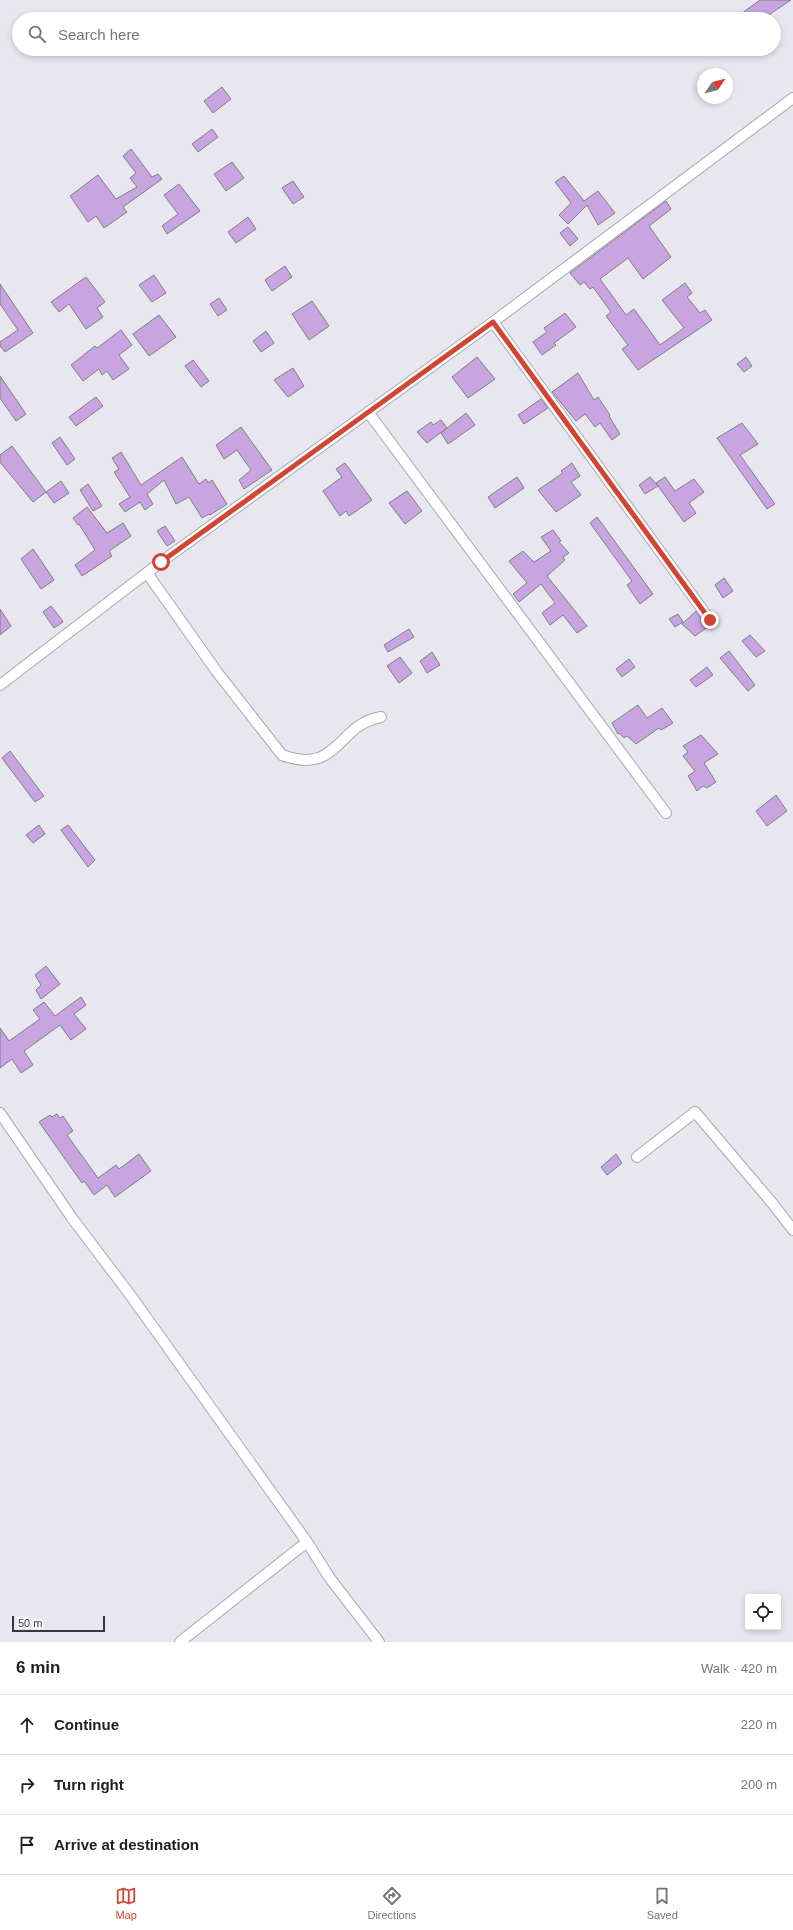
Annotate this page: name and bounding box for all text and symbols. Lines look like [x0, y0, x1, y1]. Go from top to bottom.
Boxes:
search box [12, 12, 781, 56]
icon: search [26, 23, 48, 45]
text: Search here [58, 26, 140, 43]
north arrow [697, 68, 733, 104]
route start [152, 553, 170, 571]
route end [701, 611, 719, 629]
map controls [745, 1594, 781, 1630]
button: locate [745, 1594, 781, 1630]
scale bar [12, 1614, 105, 1633]
text: 50 m [18, 1617, 42, 1629]
text: 6 min [16, 1658, 60, 1677]
text: Walk · 420 m [701, 1661, 777, 1676]
icon: ahead [16, 1714, 38, 1736]
text: Continue [54, 1716, 119, 1733]
text: 220 m [741, 1717, 777, 1732]
icon: right [16, 1774, 38, 1796]
text: Turn right [54, 1776, 124, 1793]
text: 200 m [741, 1777, 777, 1792]
icon: arrive [16, 1834, 38, 1856]
text: Arrive at destination [54, 1836, 199, 1853]
tab: Map [115, 1885, 137, 1921]
tab: Directions [367, 1885, 416, 1921]
tab: Saved [647, 1885, 678, 1921]

